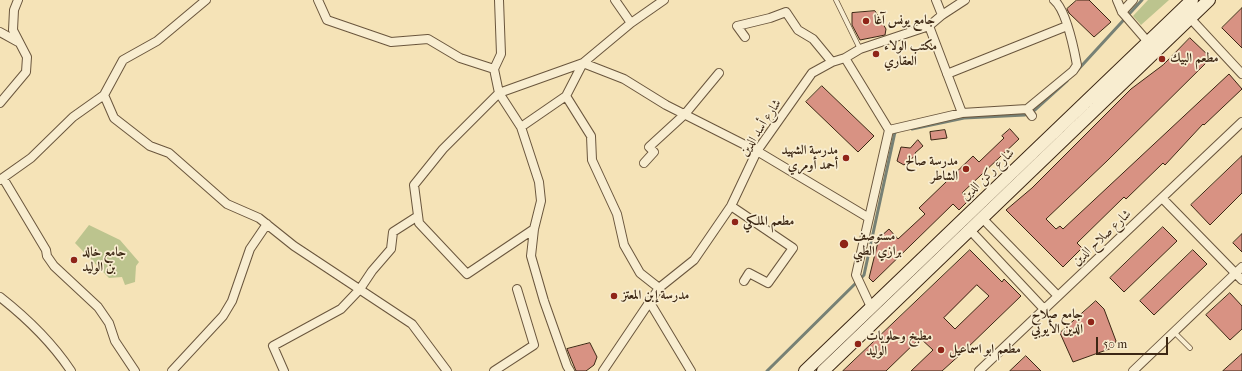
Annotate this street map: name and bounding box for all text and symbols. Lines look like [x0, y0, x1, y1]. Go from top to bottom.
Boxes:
place label: جامع يونس آغا [874, 13, 935, 29]
marker: جامع يونس آغا [861, 16, 871, 26]
place label: مكتب الولاء العقاري [884, 39, 937, 70]
marker: مكتب الولاء العقاري [871, 49, 881, 59]
place label: مطعم البيك [1170, 51, 1219, 67]
marker: مطعم البيك [1157, 54, 1167, 64]
street label: شارع أسد الدين [737, 97, 785, 159]
place label: مدرسة الشهيد أحمد أومري [781, 143, 838, 174]
street label: شارع ركن الدين [958, 146, 1018, 204]
marker: مدرسة الشهيد أحمد أومري [841, 153, 851, 163]
place label: مدرسة صالح الشاطر [905, 154, 958, 185]
marker: مدرسة صالح الشاطر [961, 164, 971, 174]
street label: شارع صلاح الدين [1069, 207, 1135, 269]
place label: مطعم الملكي [743, 214, 794, 230]
marker: مطعم الملكي [730, 217, 740, 227]
place label: مستوصف برازي الطبي [853, 229, 902, 260]
marker: مستوصف برازي الطبي [838, 238, 850, 250]
place label: جامع خالد بن الوليد [82, 245, 126, 276]
marker: جامع خالد بن الوليد [69, 255, 79, 265]
place label: مدرسة إبن المعتز [622, 288, 689, 304]
marker: مدرسة إبن المعتز [609, 291, 619, 301]
place label: جامع صلاح الدين الأيوبي [1031, 307, 1083, 338]
marker: جامع صلاح الدين الأيوبي [1086, 317, 1096, 327]
place label: مطبخ وحلويات الوليد [866, 329, 932, 360]
scale bar [1098, 329, 1170, 355]
text: 50 m [1103, 337, 1127, 351]
marker: مطبخ وحلويات الوليد [853, 339, 863, 349]
place label: مطعم ابو اسماعيل [949, 342, 1021, 358]
marker: مطعم ابو اسماعيل [936, 345, 946, 355]

